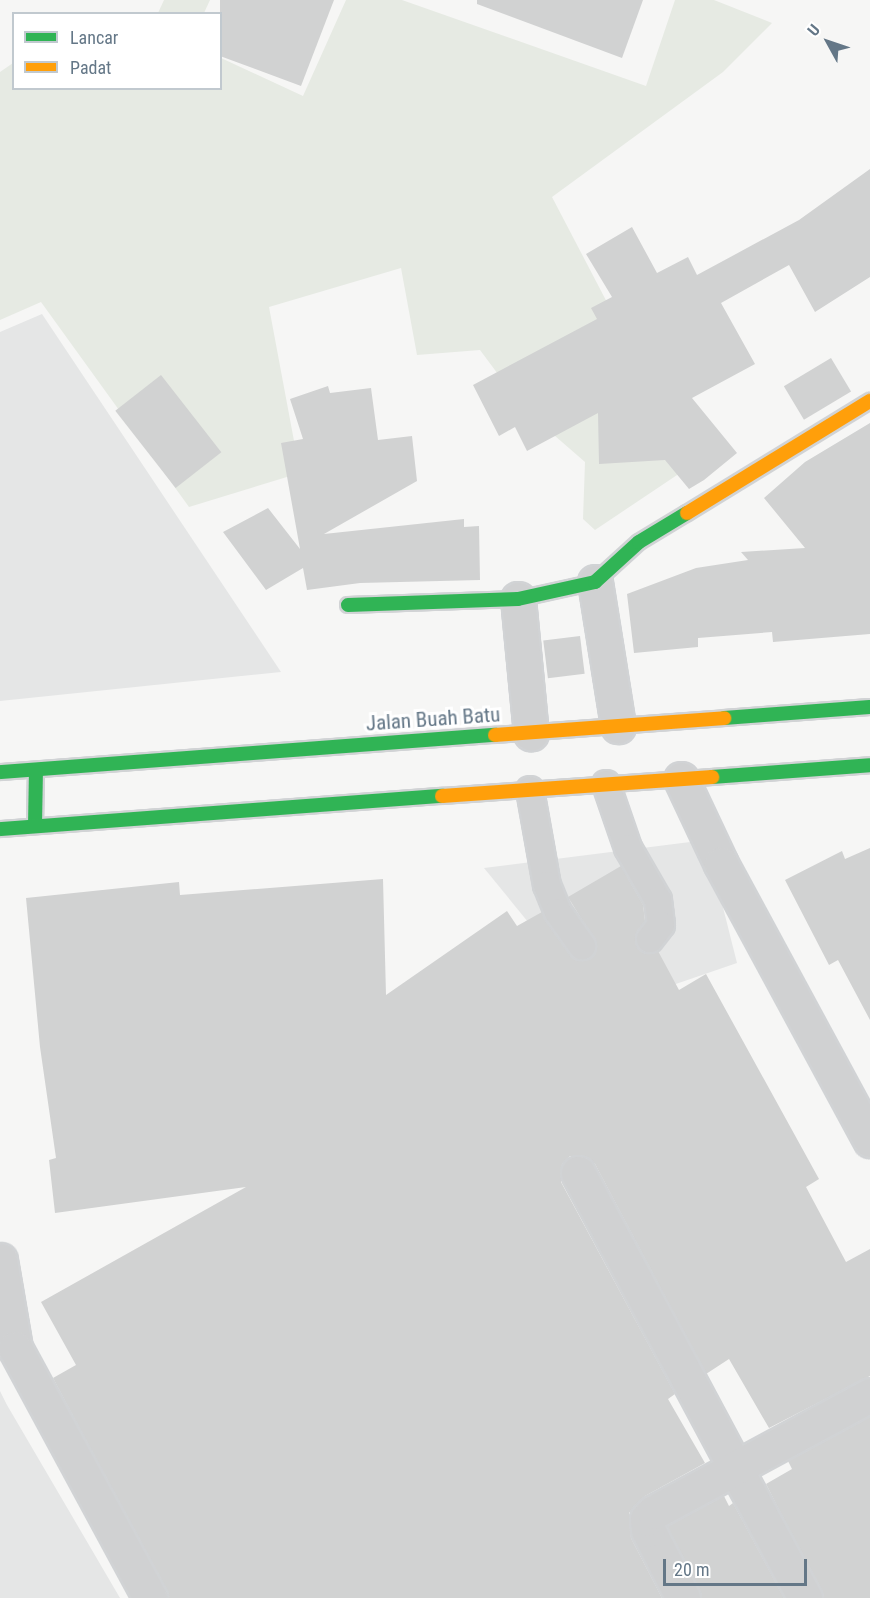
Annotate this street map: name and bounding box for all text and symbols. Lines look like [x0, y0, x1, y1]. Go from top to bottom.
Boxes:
legend [12, 12, 222, 90]
north arrow [798, 12, 858, 72]
text: U [804, 21, 824, 40]
text: Lancar [70, 27, 118, 48]
text: Padat [70, 57, 111, 78]
street label: Jalan Buah Batu [365, 702, 501, 736]
scale bar [666, 1547, 810, 1585]
text: 20 m [674, 1559, 709, 1580]

